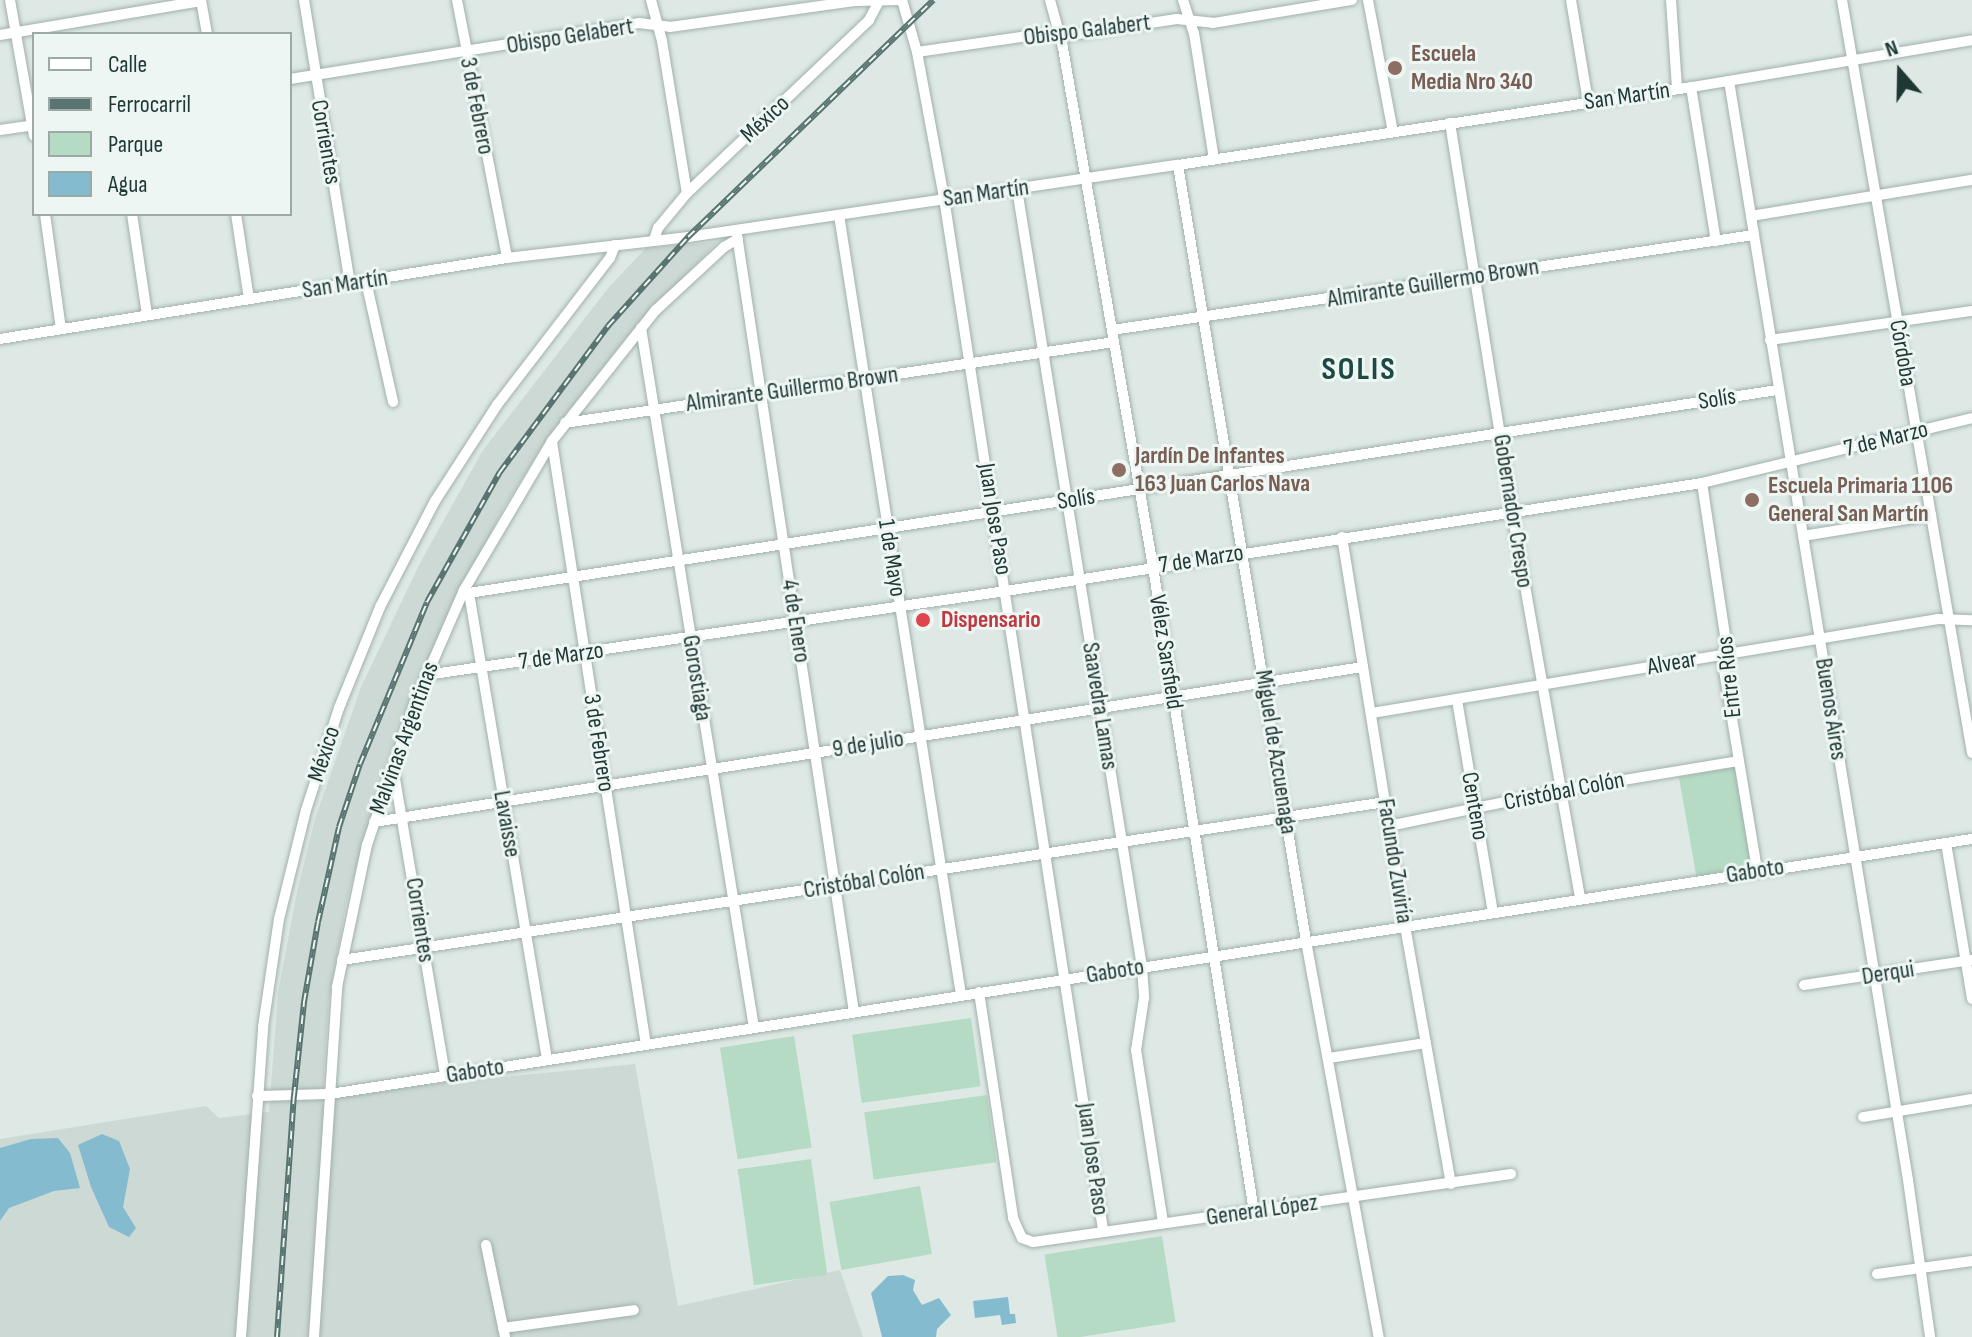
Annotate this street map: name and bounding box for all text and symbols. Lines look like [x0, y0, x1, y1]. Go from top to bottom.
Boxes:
street label: Obispo Galabert [1022, 8, 1152, 52]
street label: Obispo Gelabert [505, 12, 635, 60]
legend [32, 32, 292, 216]
north arrow [1860, 32, 1940, 112]
text: N [1881, 34, 1902, 64]
place label: Escuela Media Nro 340 [1411, 40, 1533, 96]
text: Calle [108, 50, 147, 79]
street label: 3 de Febrero [453, 55, 501, 157]
marker: Escuela Media Nro 340 [1386, 59, 1404, 77]
street label: San Martín [1582, 76, 1672, 116]
street label: México [734, 89, 796, 149]
text: Ferrocarril [108, 90, 191, 119]
street label: Corrientes [304, 98, 348, 186]
text: Parque [108, 130, 163, 159]
text: Agua [108, 170, 147, 199]
street label: San Martín [941, 173, 1031, 213]
street label: Almirante Guillermo Brown [1325, 252, 1541, 314]
street label: San Martín [300, 263, 390, 305]
street label: Córdoba [1883, 317, 1923, 389]
district label: SOLIS [1321, 351, 1397, 389]
street label: Almirante Guillermo Brown [684, 360, 900, 418]
street label: Solís [1696, 382, 1738, 416]
street label: 7 de Marzo [1841, 415, 1931, 463]
street label: Gobernador Crespo [1487, 432, 1539, 590]
place label: Jardín De Infantes 163 Juan Carlos Nava [1135, 442, 1310, 498]
street label: Juan Jose Paso [972, 461, 1018, 577]
marker: Jardín De Infantes 163 Juan Carlos Nava [1110, 461, 1128, 479]
place label: Escuela Primaria 1106 General San Martín [1768, 472, 1953, 528]
street label: Solís [1055, 482, 1097, 516]
marker: Escuela Primaria 1106 General San Martín [1743, 491, 1761, 509]
street label: 1 de Mayo [872, 517, 912, 599]
street label: 7 de Marzo [1157, 538, 1245, 580]
street label: 4 de Enero [775, 577, 817, 665]
street label: Vélez Sarsfield [1143, 593, 1189, 711]
place label: Dispensario [941, 606, 1041, 634]
marker: Dispensario [912, 609, 934, 631]
street label: Gorostiaga [676, 633, 718, 723]
street label: Entre Ríos [1710, 635, 1748, 719]
street label: 7 de Marzo [517, 636, 605, 676]
street label: Saavedra Lamas [1076, 640, 1124, 772]
street label: Alvear [1645, 644, 1699, 682]
street label: Buenos Aires [1809, 656, 1853, 762]
street label: Malvinas Argentinas [363, 658, 445, 818]
street label: Miguel de Azcuenaga [1249, 668, 1303, 836]
street label: 3 de Febrero [577, 692, 621, 794]
street label: México [302, 723, 346, 785]
street label: 9 de julio [830, 724, 906, 764]
street label: Cristóbal Colón [1501, 765, 1627, 817]
street label: Centeno [1455, 770, 1495, 842]
street label: Lavaisse [487, 788, 527, 860]
street label: Facundo Zuviría [1371, 797, 1419, 925]
street label: Gaboto [1724, 852, 1786, 890]
street label: Cristóbal Colón [801, 857, 927, 905]
street label: Corrientes [399, 876, 441, 964]
street label: Gaboto [1084, 952, 1146, 990]
street label: Derqui [1860, 955, 1916, 991]
street label: Gaboto [444, 1052, 506, 1090]
street label: Juan Jose Paso [1071, 1101, 1115, 1217]
street label: General López [1204, 1188, 1320, 1232]

